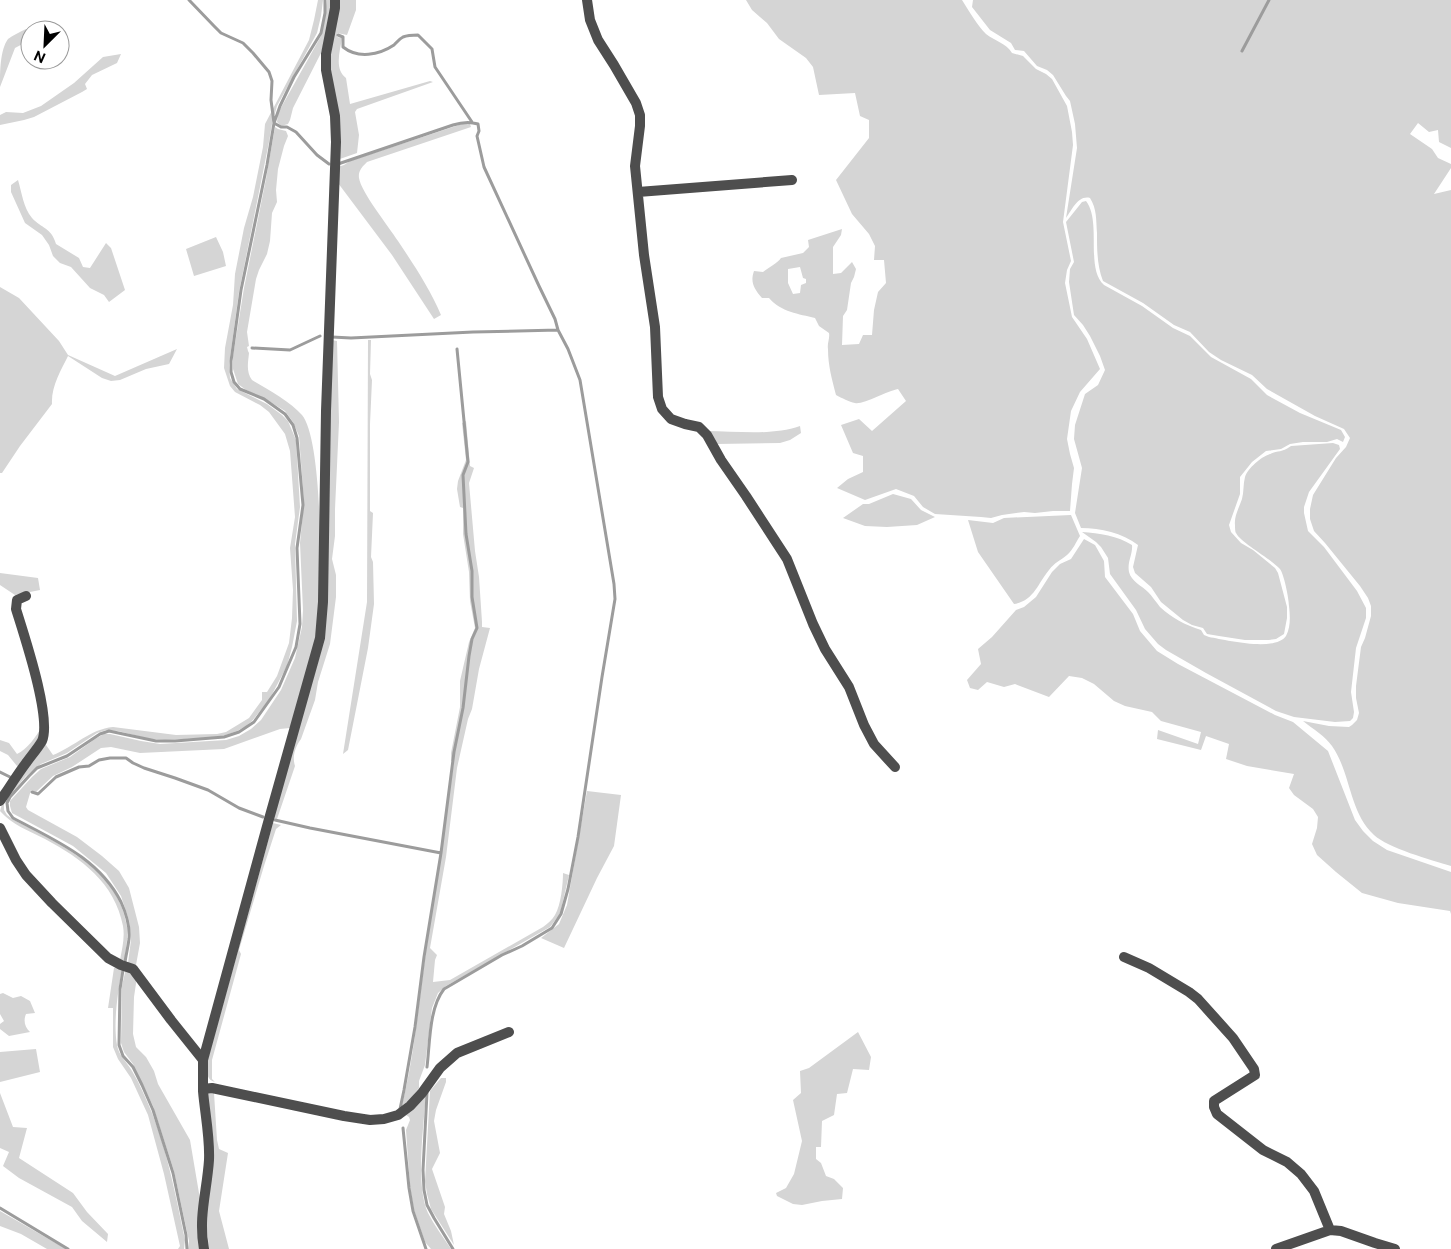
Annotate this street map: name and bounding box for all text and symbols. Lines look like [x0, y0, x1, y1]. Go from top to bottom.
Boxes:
north arrow [20, 20, 70, 70]
text: N [31, 47, 48, 66]

